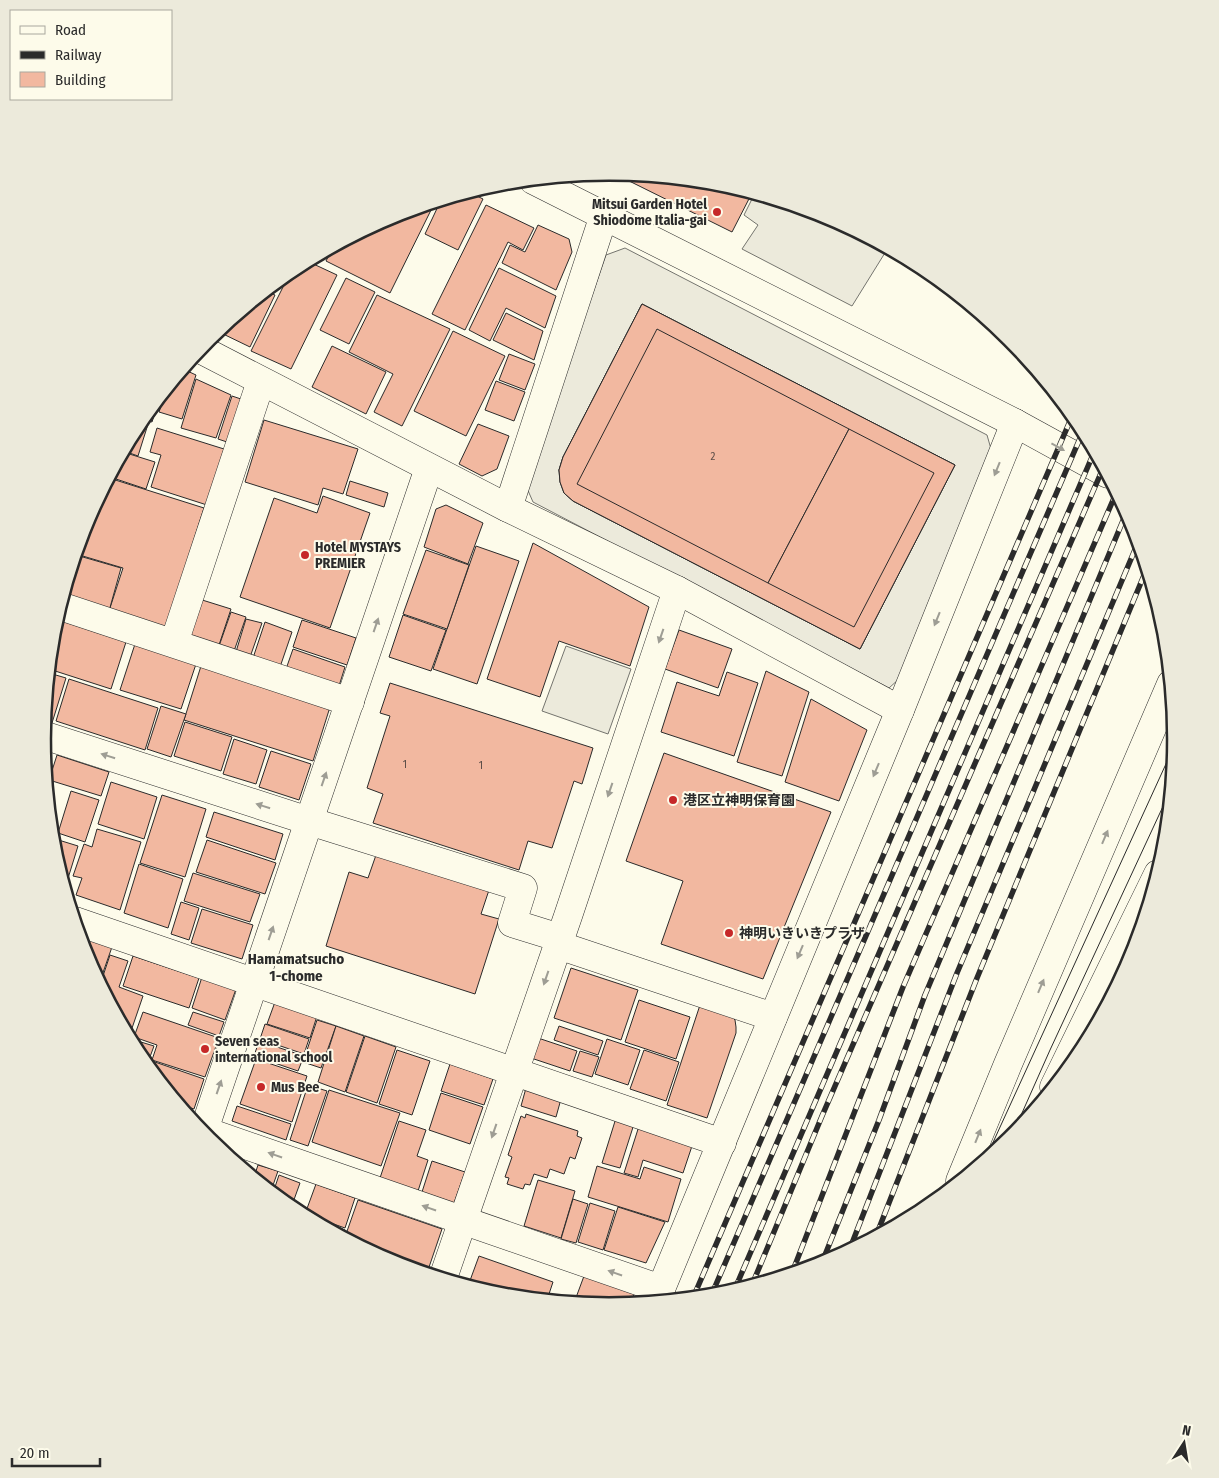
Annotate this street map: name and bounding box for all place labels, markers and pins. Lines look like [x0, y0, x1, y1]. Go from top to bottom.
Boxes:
place label: Mitsui Garden Hotel Shiodome Italia-gai [592, 196, 707, 229]
marker: Mitsui Garden Hotel Shiodome Italia-gai [711, 206, 723, 218]
place label: Hotel MYSTAYS PREMIER [315, 539, 401, 572]
marker: Hotel MYSTAYS PREMIER [299, 549, 311, 561]
place label: 港区立神明保育園 [683, 792, 795, 809]
marker: 港区立神明保育園 [667, 794, 679, 806]
place label: 神明いきいきプラザ [739, 925, 865, 942]
marker: 神明いきいきプラザ [723, 927, 735, 939]
place label: Seven seas international school [215, 1033, 333, 1066]
marker: Seven seas international school [199, 1043, 211, 1055]
place label: Mus Bee [271, 1079, 319, 1096]
marker: Mus Bee [255, 1081, 267, 1093]

